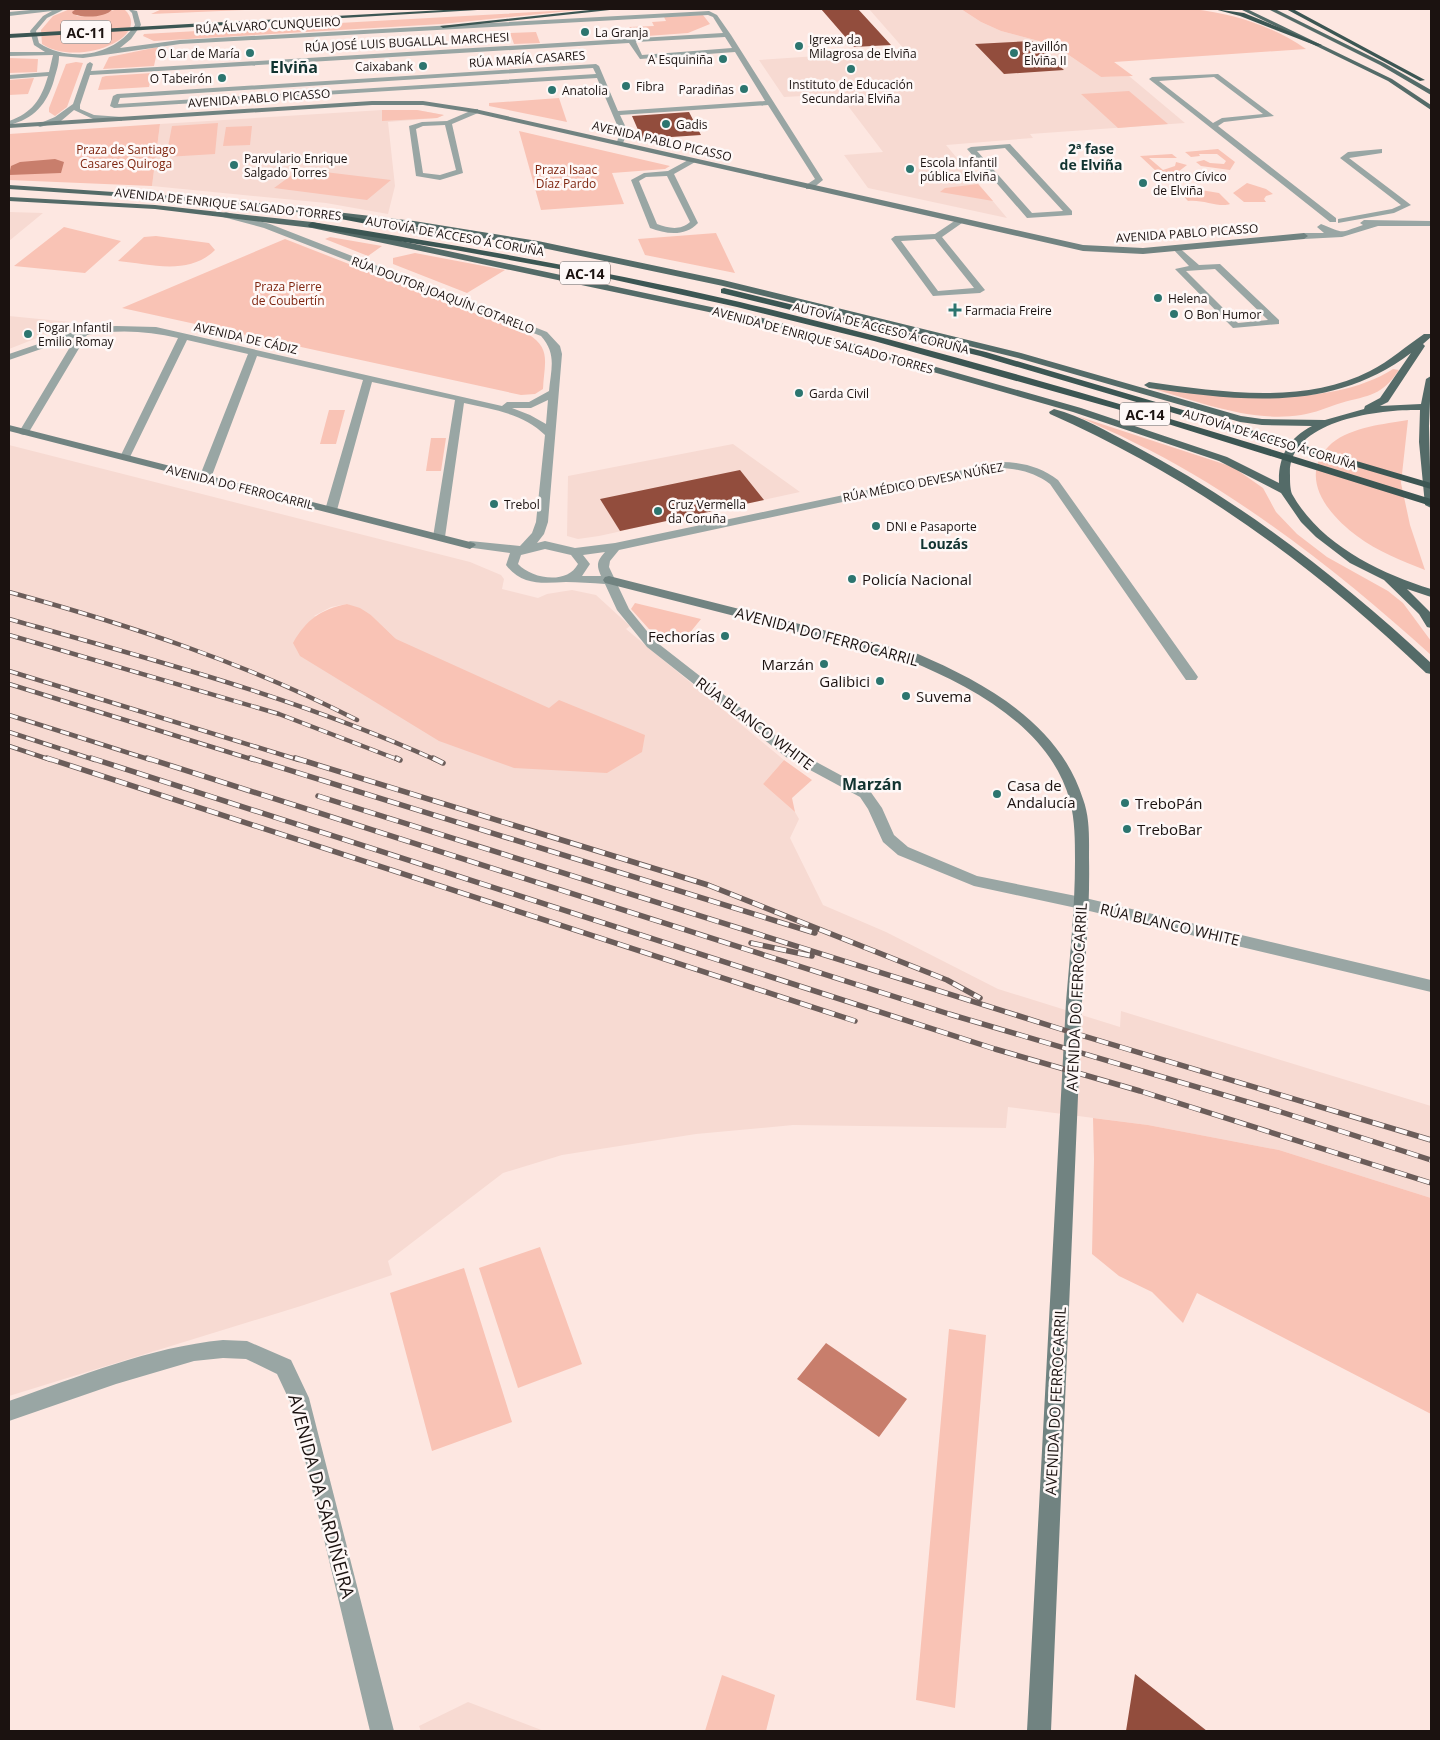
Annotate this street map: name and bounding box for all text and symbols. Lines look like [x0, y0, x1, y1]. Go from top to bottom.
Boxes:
street label: RÚA ÁLVARO CUNQUEIRO [195, 13, 341, 37]
road number: AC-11 [61, 21, 111, 44]
place label: La Granja [595, 24, 648, 41]
marker: La Granja [579, 26, 591, 38]
street label: RÚA JOSÉ LUIS BUGALLAL MARCHESI [304, 28, 510, 56]
place label: Igrexa da Milagrosa de Elviña [809, 31, 917, 62]
place label: Pavillón Elviña II [1024, 38, 1068, 69]
marker: Igrexa da Milagrosa de Elviña [793, 40, 805, 52]
place label: O Lar de María [157, 45, 240, 62]
street label: RÚA MARÍA CASARES [468, 46, 586, 72]
marker: O Lar de María [244, 47, 256, 59]
marker: Pavillón Elviña II [1008, 47, 1020, 59]
place label: A Esquiniña [648, 51, 713, 68]
marker: A Esquiniña [717, 53, 729, 65]
district label: Elviña [270, 56, 318, 78]
place label: Caixabank [355, 58, 414, 75]
marker: Caixabank [417, 60, 429, 72]
marker: Instituto de Educación Secundaria Elviña [845, 63, 857, 75]
place label: O Tabeirón [150, 70, 212, 87]
marker: O Tabeirón [216, 72, 228, 84]
place label: Instituto de Educación Secundaria Elviña [789, 76, 913, 107]
place label: Fibra [636, 78, 664, 95]
marker: Fibra [620, 80, 632, 92]
place label: Paradiñas [678, 81, 734, 98]
place label: Anatolia [562, 82, 608, 99]
marker: Paradiñas [738, 83, 750, 95]
marker: Anatolia [546, 84, 558, 96]
street label: AVENIDA PABLO PICASSO [187, 85, 331, 111]
place label: Gadis [676, 116, 708, 133]
street label: AVENIDA PABLO PICASSO [591, 117, 733, 165]
marker: Gadis [660, 118, 672, 130]
district label: 2ª fase de Elviña [1060, 139, 1122, 174]
park label: Praza de Santiago Casares Quiroga [76, 141, 176, 172]
place label: Parvulario Enrique Salgado Torres [244, 150, 348, 181]
place label: Escola Infantil pública Elviña [920, 154, 997, 185]
marker: Parvulario Enrique Salgado Torres [228, 159, 240, 171]
park label: Praza Isaac Díaz Pardo [535, 161, 597, 192]
marker: Escola Infantil pública Elviña [904, 163, 916, 175]
place label: Centro Cívico de Elviña [1153, 168, 1227, 199]
marker: Centro Cívico de Elviña [1137, 177, 1149, 189]
street label: AVENIDA DE ENRIQUE SALGADO TORRES [114, 184, 342, 224]
street label: AUTOVÍA DE ACCESO Á CORUÑA [365, 212, 546, 260]
street label: AVENIDA PABLO PICASSO [1115, 220, 1259, 246]
street label: RÚA DOUTOR JOAQUÍN COTARELO [349, 252, 537, 338]
road number: AC-14 [560, 262, 610, 284]
park label: Praza Pierre de Coubertín [252, 278, 324, 309]
place label: Helena [1168, 290, 1207, 307]
marker: Helena [1152, 292, 1164, 304]
street label: AUTOVÍA DE ACCESO Á CORUÑA [791, 298, 971, 358]
street label: AVENIDA DE ENRIQUE SALGADO TORRES [711, 302, 935, 378]
place label: Farmacia Freire [965, 302, 1052, 319]
marker: Farmacia Freire [949, 304, 961, 316]
place label: O Bon Humor [1184, 306, 1261, 323]
marker: O Bon Humor [1168, 308, 1180, 320]
street label: AVENIDA DE CÁDIZ [193, 318, 300, 358]
place label: Fogar Infantil Emilio Romay [38, 319, 115, 350]
marker: Fogar Infantil Emilio Romay [22, 328, 34, 340]
place label: Garda Civil [809, 385, 869, 402]
marker: Garda Civil [793, 387, 805, 399]
road number: AC-14 [1120, 402, 1170, 426]
street label: AUTOVÍA DE ACCESO Á CORUÑA [1181, 404, 1359, 474]
street label: RÚA MÉDICO DEVESA NÚÑEZ [841, 458, 1005, 506]
street label: AVENIDA DO FERROCARRIL [165, 460, 315, 514]
place label: Trebol [504, 496, 540, 513]
place label: Cruz Vermella da Coruña [668, 496, 746, 527]
marker: Trebol [488, 498, 500, 510]
marker: Cruz Vermella da Coruña [652, 505, 664, 517]
place label: DNI e Pasaporte [886, 518, 977, 535]
marker: DNI e Pasaporte [870, 520, 882, 532]
district label: Louzás [920, 534, 968, 553]
place label: Policía Nacional [862, 569, 972, 589]
marker: Policía Nacional [846, 573, 858, 585]
street label: AVENIDA DO FERROCARRIL [733, 602, 921, 670]
place label: Fechorías [648, 626, 715, 646]
marker: Fechorías [719, 630, 731, 642]
place label: Marzán [761, 654, 814, 674]
marker: Marzán [818, 658, 830, 670]
place label: Galibici [819, 671, 870, 691]
street label: RÚA BLANCO WHITE [692, 672, 818, 774]
marker: Galibici [874, 675, 886, 687]
place label: Suvema [916, 686, 972, 706]
marker: Suvema [900, 690, 912, 702]
district label: Marzán [842, 773, 902, 795]
place label: Casa de Andalucía [1007, 775, 1076, 812]
marker: Casa de Andalucía [991, 788, 1003, 800]
place label: TreboPán [1135, 793, 1203, 813]
marker: TreboPán [1119, 797, 1131, 809]
place label: TreboBar [1137, 819, 1202, 839]
marker: TreboBar [1121, 823, 1133, 835]
street label: RÚA BLANCO WHITE [1098, 898, 1242, 950]
street label: AVENIDA DO FERROCARRIL [1061, 902, 1091, 1092]
street label: AVENIDA DO FERROCARRIL [1040, 1306, 1070, 1496]
street label: AVENIDA DA SARDIÑEIRA [283, 1391, 361, 1601]

